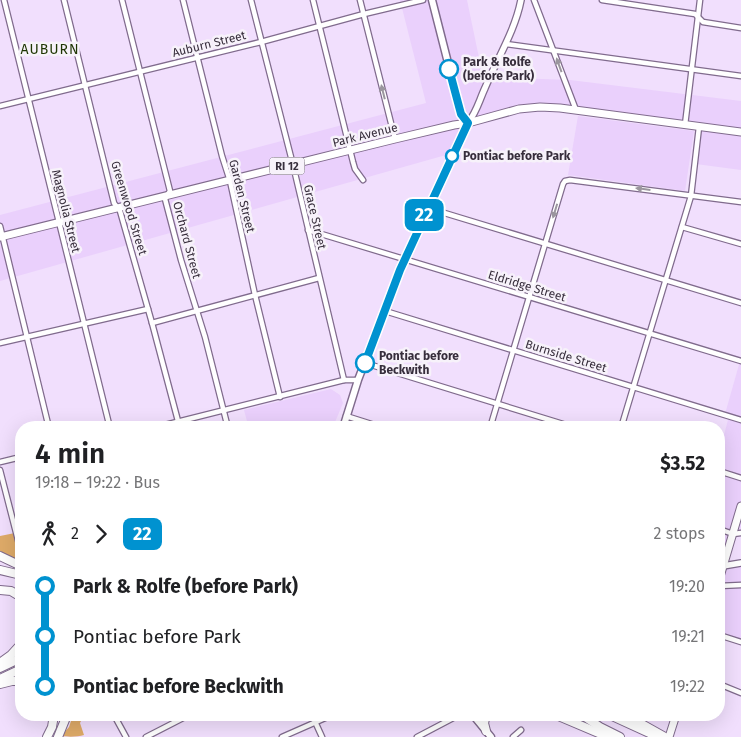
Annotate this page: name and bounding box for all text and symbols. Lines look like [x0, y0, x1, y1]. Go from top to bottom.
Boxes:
street label: Auburn Street [171, 28, 248, 60]
district label: AUBURN [21, 41, 79, 58]
place label: Park & Rolfe (before Park) [463, 55, 534, 83]
one-way arrow [555, 57, 562, 72]
marker: Park & Rolfe (before Park) [439, 59, 459, 79]
one-way arrow [379, 84, 387, 99]
street label: Park Avenue [331, 120, 399, 150]
marker: Pontiac before Park [445, 149, 459, 163]
place label: Pontiac before Park [463, 149, 571, 163]
street label: Garden Street [226, 158, 258, 235]
road number: RI 12 [270, 158, 304, 175]
street label: Greenwood Street [108, 159, 150, 257]
street label: Magnolia Street [49, 168, 83, 255]
street label: Grace Street [301, 183, 329, 251]
one-way arrow [634, 185, 650, 193]
line badge: 22 [402, 199, 446, 231]
street label: Orchard Street [170, 200, 204, 281]
one-way arrow [550, 203, 558, 218]
text: 22 [415, 204, 433, 226]
street label: Eldridge Street [486, 268, 568, 305]
street label: Burnside Street [524, 337, 609, 375]
place label: Pontiac before Beckwith [379, 349, 459, 377]
marker: Pontiac before Beckwith [355, 353, 375, 373]
text: 4 min [35, 437, 105, 470]
text: $3.52 [660, 452, 705, 475]
text: 19:18 – 19:22 · Bus [35, 473, 160, 492]
icon: walk [35, 520, 63, 548]
icon: forward [87, 520, 115, 548]
text: 22 [133, 523, 152, 545]
text: 2 [71, 524, 79, 543]
text: 2 stops [654, 524, 705, 543]
text: Park & Rolfe (before Park) [73, 575, 298, 598]
text: 19:20 [669, 577, 705, 596]
text: Pontiac before Park [73, 625, 241, 648]
text: 19:21 [671, 627, 705, 646]
text: Pontiac before Beckwith [73, 675, 284, 698]
text: 19:22 [670, 677, 705, 696]

